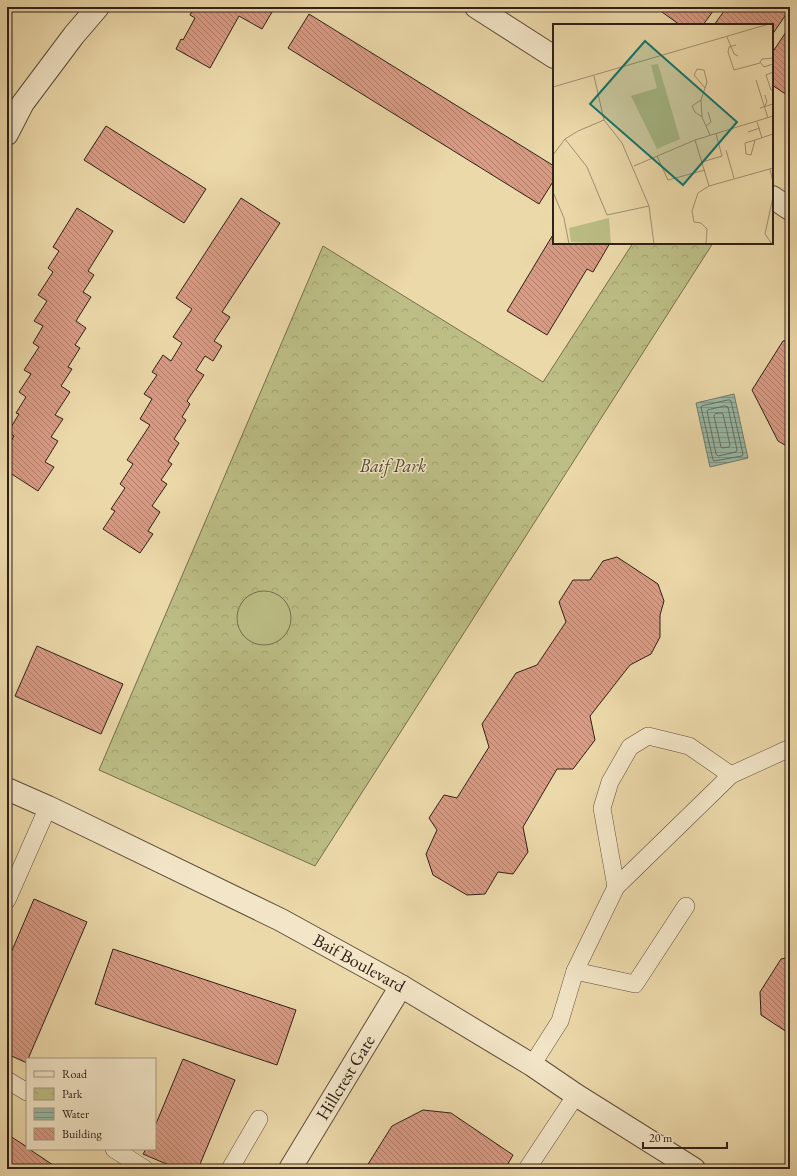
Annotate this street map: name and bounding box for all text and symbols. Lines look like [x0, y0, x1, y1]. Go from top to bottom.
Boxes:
inset map [553, 24, 773, 244]
park label: Baif Park [359, 454, 426, 478]
street label: Baif Boulevard [309, 928, 410, 998]
street label: Hillcrest Gate [310, 1030, 380, 1124]
legend [26, 1058, 156, 1150]
text: Road [62, 1066, 88, 1082]
text: Park [62, 1086, 83, 1102]
text: Water [62, 1106, 89, 1122]
scale bar [643, 1124, 727, 1150]
text: Building [62, 1126, 103, 1142]
text: 20 m [649, 1130, 673, 1146]

